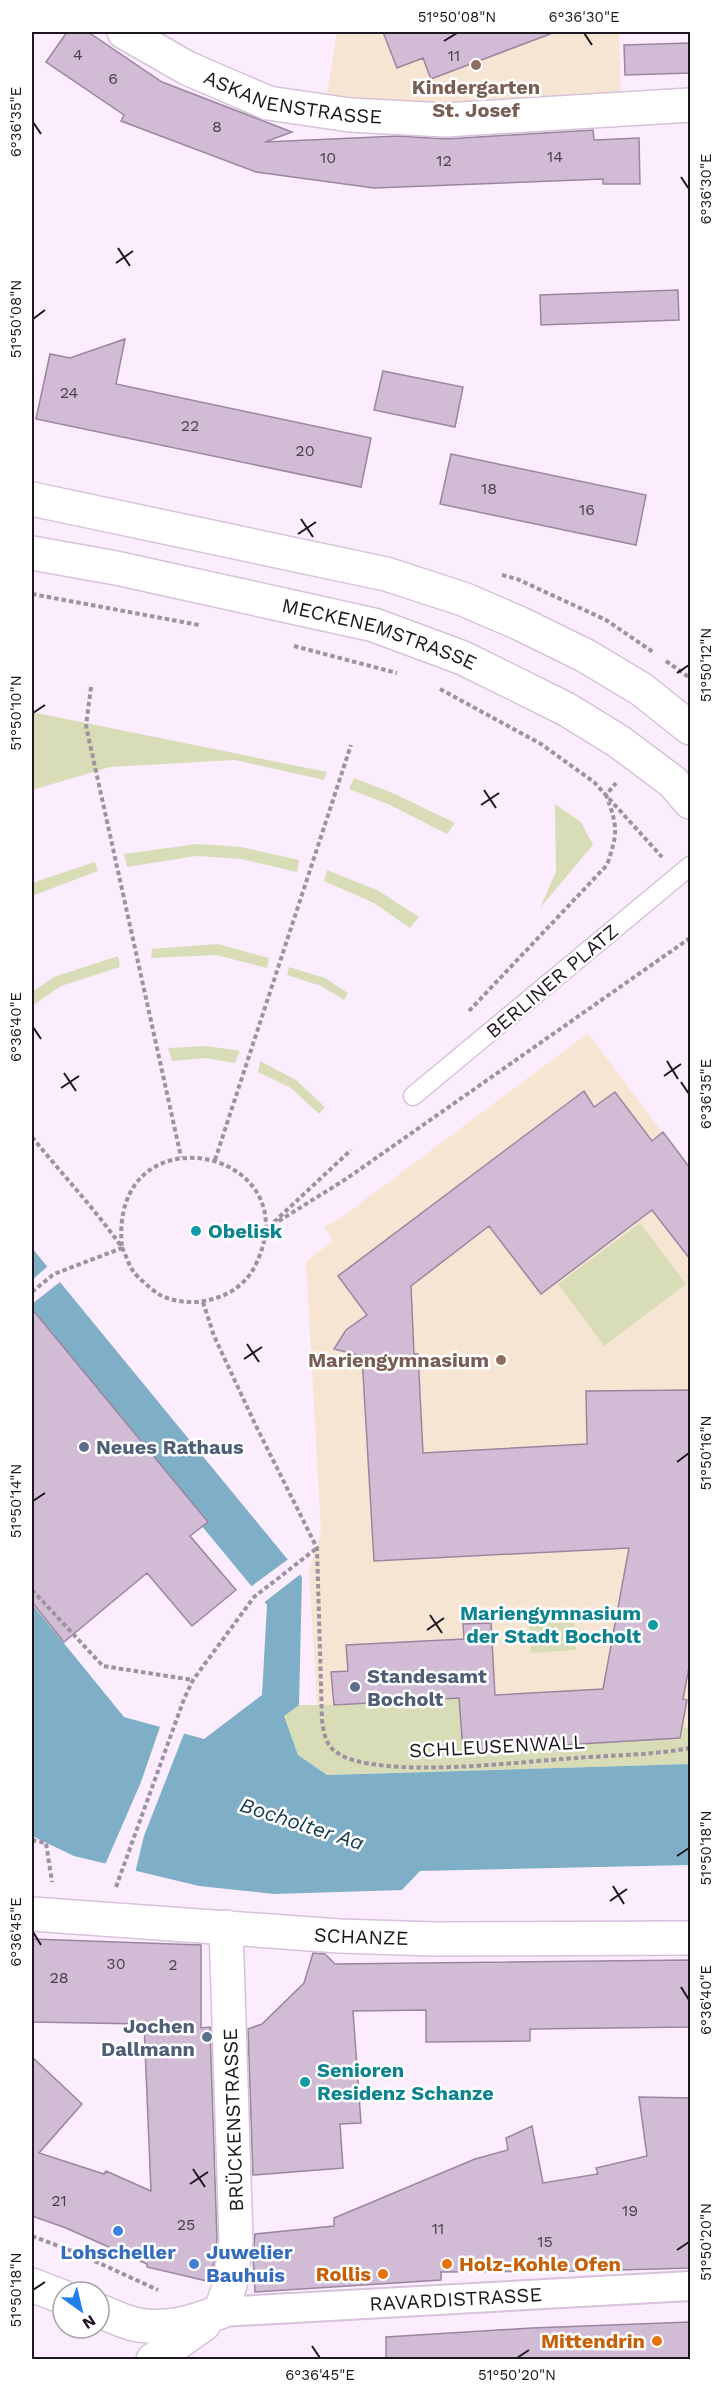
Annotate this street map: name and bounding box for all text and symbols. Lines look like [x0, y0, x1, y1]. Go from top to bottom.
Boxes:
text: 51°50'08"N [418, 8, 496, 26]
text: 6°36'30"E [548, 8, 620, 26]
house number: 4 [73, 45, 83, 64]
house number: 11 [448, 46, 460, 65]
marker: Kindergarten St. Josef [469, 58, 483, 72]
street label: ASKANENSTRASSE [200, 65, 383, 129]
house number: 6 [108, 69, 118, 88]
place label: Kindergarten St. Josef [412, 75, 540, 122]
text: 6°36'35"E [7, 87, 25, 157]
house number: 8 [212, 117, 222, 136]
house number: 14 [547, 147, 563, 166]
house number: 10 [320, 148, 336, 167]
house number: 12 [436, 151, 452, 170]
text: 6°36'30"E [697, 153, 715, 225]
text: 51°50'08"N [7, 280, 25, 358]
house number: 24 [60, 383, 79, 402]
house number: 22 [181, 416, 199, 435]
house number: 20 [295, 441, 315, 460]
house number: 18 [481, 479, 497, 498]
house number: 16 [579, 500, 595, 519]
street label: MECKENEMSTRASSE [280, 593, 481, 675]
text: 51°50'12"N [697, 628, 715, 702]
text: 51°50'10"N [7, 675, 25, 751]
street label: BERLINER PLATZ [481, 919, 623, 1043]
text: 6°36'40"E [7, 992, 25, 1062]
text: 6°36'35"E [697, 1059, 715, 1129]
place label: Obelisk [208, 1219, 283, 1243]
marker: Obelisk [189, 1224, 203, 1238]
place label: Mariengymnasium [308, 1348, 489, 1372]
marker: Mariengymnasium [494, 1353, 508, 1367]
text: 51°50'16"N [697, 1415, 715, 1491]
place label: Neues Rathaus [96, 1435, 244, 1459]
marker: Neues Rathaus [77, 1440, 91, 1454]
text: 51°50'14"N [7, 1464, 25, 1538]
place label: Mariengymnasium der Stadt Bocholt [460, 1601, 641, 1648]
marker: Mariengymnasium der Stadt Bocholt [646, 1618, 660, 1632]
place label: Standesamt Bocholt [367, 1664, 487, 1711]
marker: Standesamt Bocholt [348, 1680, 362, 1694]
street label: SCHLEUSENWALL [409, 1729, 585, 1763]
water label: Bocholter Aa [237, 1792, 367, 1855]
text: 51°50'18"N [697, 1810, 715, 1886]
text: 6°36'45"E [7, 1897, 25, 1967]
street label: SCHANZE [313, 1922, 409, 1950]
house number: 30 [106, 1954, 126, 1973]
house number: 2 [168, 1955, 178, 1974]
text: 6°36'40"E [697, 1965, 715, 2035]
house number: 28 [49, 1968, 69, 1987]
place label: Jochen Dallmann [101, 2014, 195, 2061]
street label: BRÜCKENSTRASSE [218, 2028, 248, 2212]
marker: Jochen Dallmann [200, 2030, 214, 2044]
place label: Senioren Residenz Schanze [317, 2058, 494, 2105]
marker: Senioren Residenz Schanze [298, 2075, 312, 2089]
house number: 21 [51, 2191, 67, 2210]
house number: 19 [622, 2201, 638, 2220]
text: 51°50'20"N [697, 2203, 715, 2281]
house number: 25 [177, 2215, 195, 2234]
house number: 11 [432, 2219, 444, 2238]
marker: Lohscheller [111, 2224, 125, 2238]
house number: 15 [537, 2232, 553, 2251]
place label: Lohscheller [60, 2240, 176, 2264]
place label: Juwelier Bauhuis [206, 2240, 293, 2287]
text: 51°50'18"N [7, 2252, 25, 2328]
place label: Holz-Kohle Ofen [459, 2252, 621, 2276]
marker: Juwelier Bauhuis [187, 2257, 201, 2271]
marker: Holz-Kohle Ofen [440, 2257, 454, 2271]
place label: Rollis [316, 2262, 371, 2286]
marker: Rollis [376, 2267, 390, 2281]
north arrow [51, 2280, 111, 2340]
street label: RAVARDISTRASSE [369, 2282, 543, 2316]
text: N [79, 2311, 99, 2333]
place label: Mittendrin [541, 2329, 645, 2353]
marker: Mittendrin [650, 2334, 664, 2348]
text: 6°36'45"E [285, 2366, 355, 2384]
text: 51°50'20"N [478, 2366, 556, 2384]

